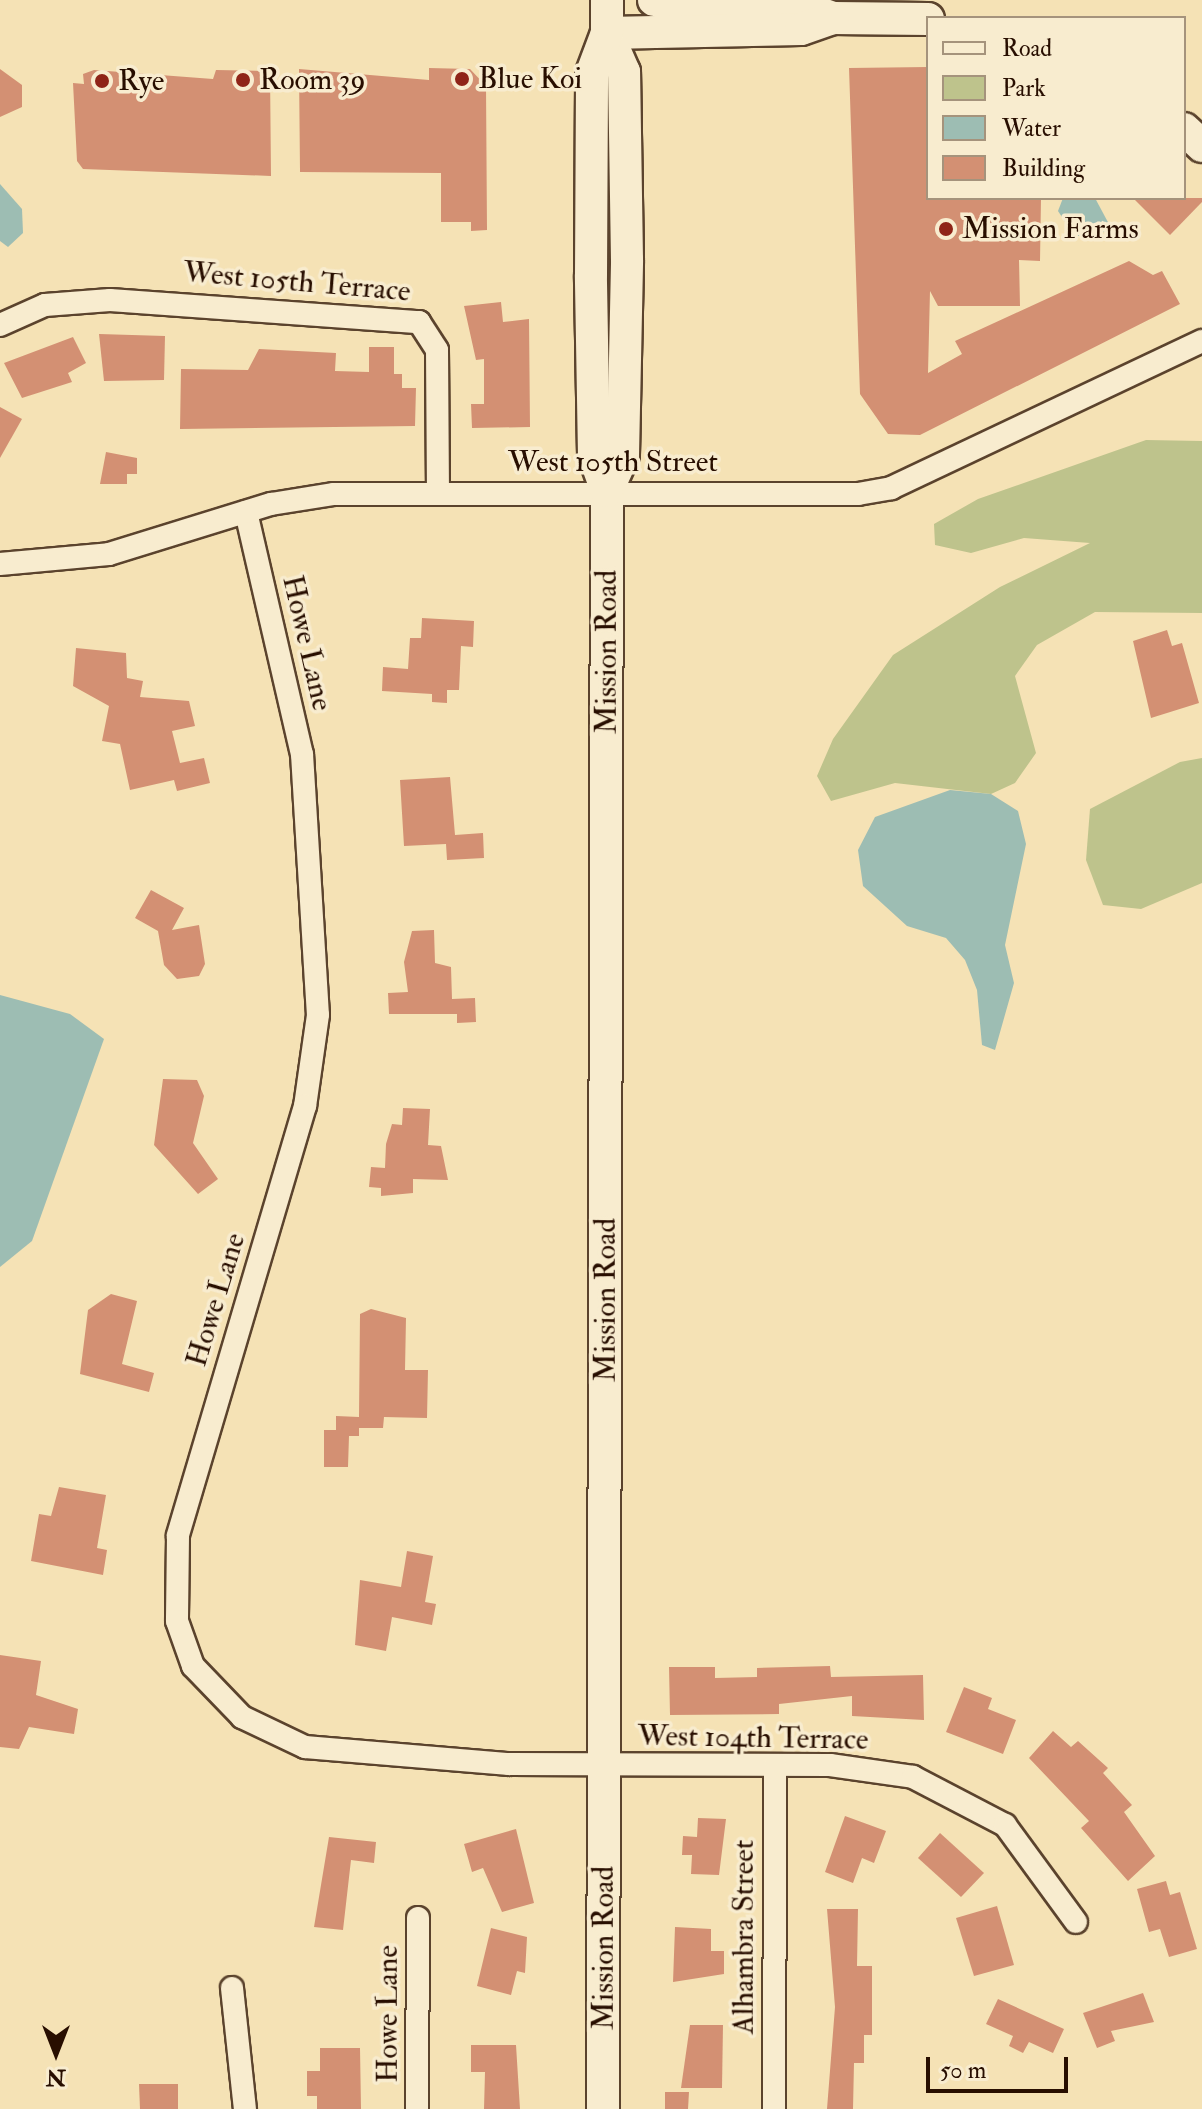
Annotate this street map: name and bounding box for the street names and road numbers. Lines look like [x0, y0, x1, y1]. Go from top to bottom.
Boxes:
street label: West 105th Terrace [182, 254, 412, 310]
street label: West 105th Street [508, 444, 718, 480]
street label: Mission Road [589, 570, 625, 734]
street label: Howe Lane [274, 572, 340, 714]
street label: Mission Road [588, 1218, 624, 1382]
street label: Howe Lane [179, 1229, 253, 1371]
street label: West 104th Terrace [637, 1718, 869, 1758]
street label: Alhambra Street [726, 1840, 762, 2034]
street label: Mission Road [586, 1866, 622, 2030]
street label: Howe Lane [370, 1945, 406, 2083]

